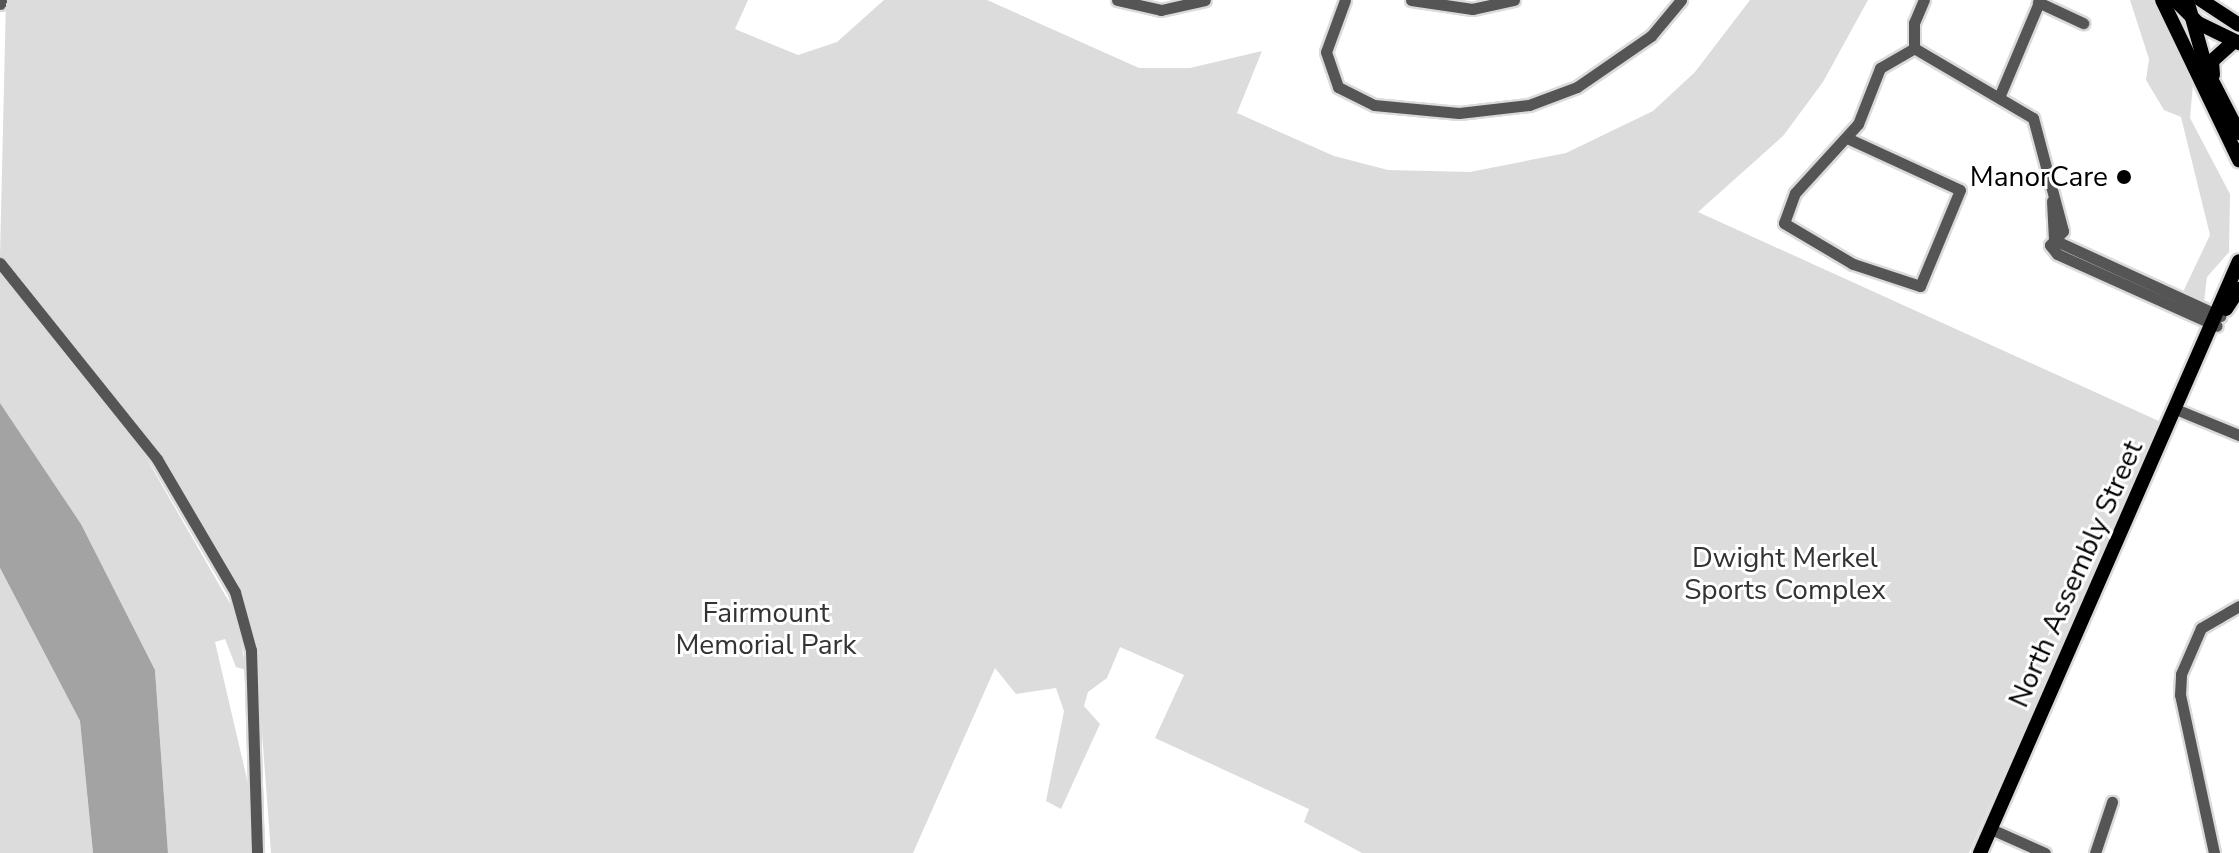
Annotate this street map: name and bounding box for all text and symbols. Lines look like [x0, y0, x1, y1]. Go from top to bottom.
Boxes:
place label: ManorCare [1970, 160, 2108, 194]
marker: ManorCare [2115, 168, 2133, 186]
street label: North Assembly Street [2002, 435, 2150, 713]
park label: Dwight Merkel Sports Complex [1684, 541, 1886, 607]
park label: Fairmount Memorial Park [675, 596, 857, 662]

